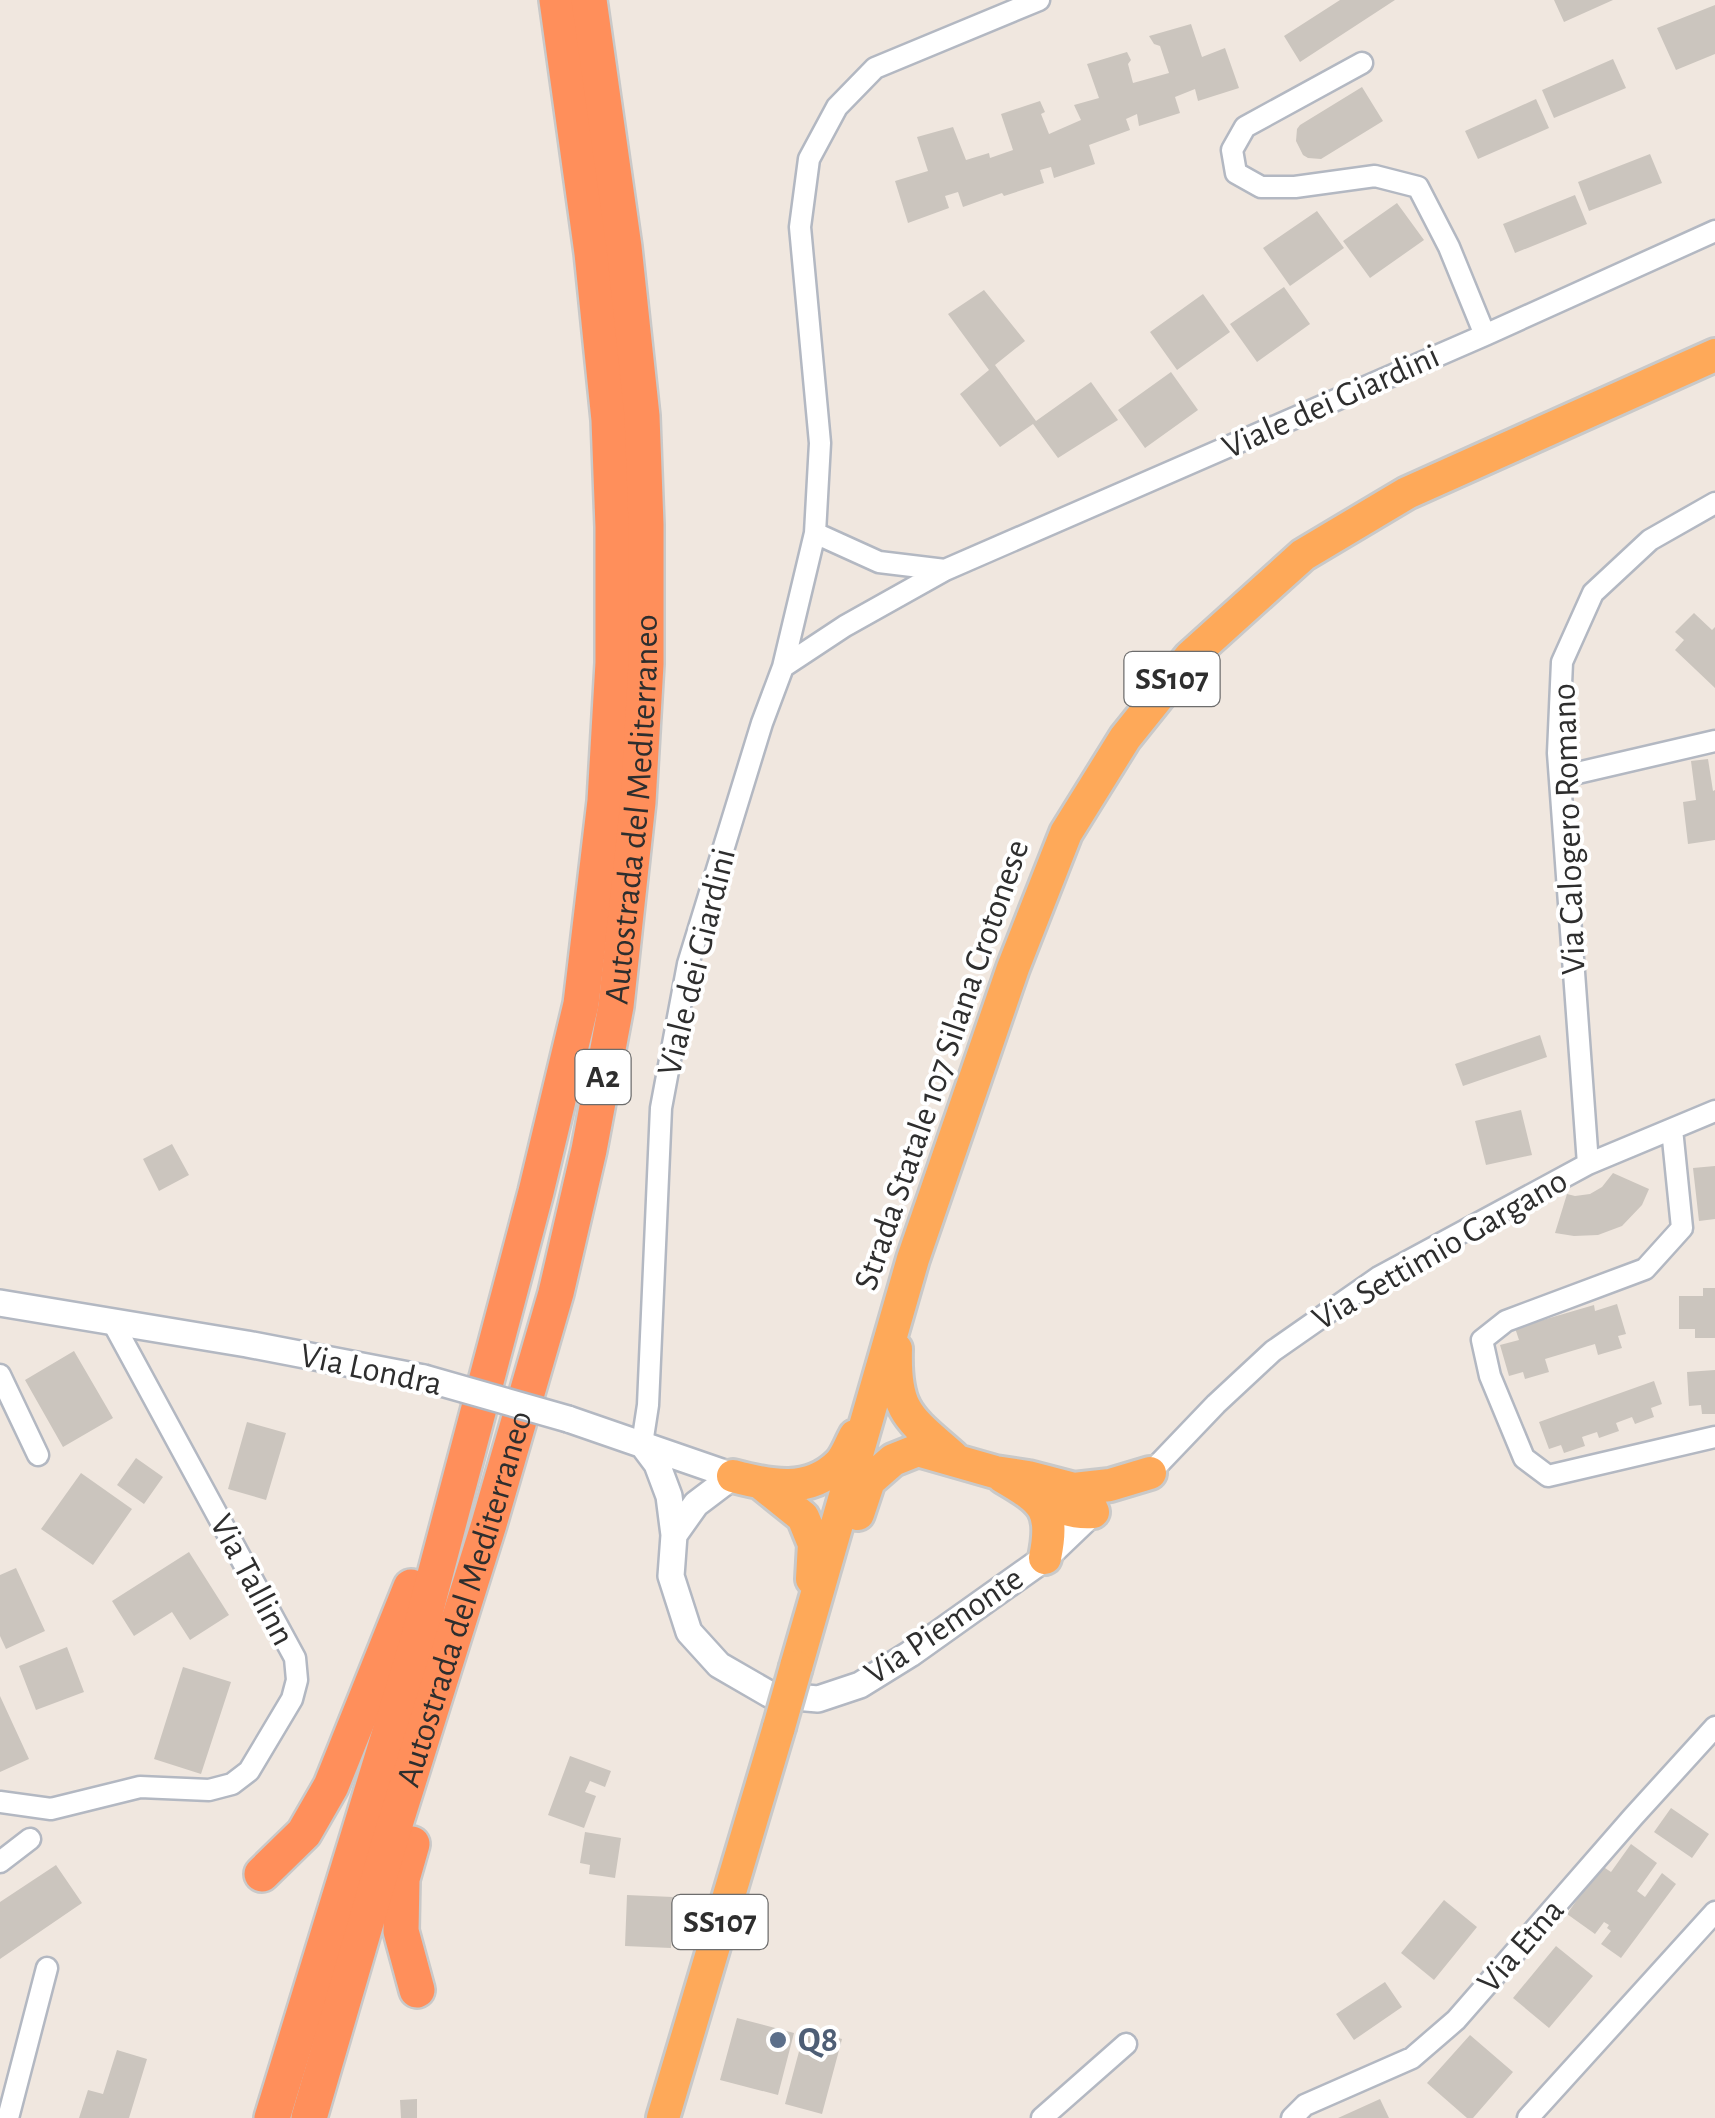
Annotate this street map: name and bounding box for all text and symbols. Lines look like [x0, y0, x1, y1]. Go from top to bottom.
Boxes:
street label: Viale dei Giardini [1217, 339, 1445, 465]
street label: Autostrada del Mediterraneo [599, 614, 664, 1006]
road number: SS107 [1124, 652, 1220, 706]
street label: Via Calogero Romano [1546, 683, 1592, 975]
street label: Strada Statale 107 Silana Crotonese [848, 835, 1036, 1295]
street label: Viale dei Giardini [652, 845, 742, 1079]
road number: A2 [576, 1050, 630, 1104]
street label: Via Settimio Gargano [1307, 1163, 1573, 1337]
street label: Via Londra [297, 1338, 445, 1402]
street label: Autostrada del Mediterraneo [390, 1407, 538, 1791]
street label: Via Tallinn [203, 1509, 301, 1651]
street label: Via Piemonte [858, 1560, 1030, 1692]
street label: Via Etna [1471, 1892, 1571, 2000]
road number: SS107 [672, 1895, 768, 1949]
place label: Q8 [798, 2023, 838, 2058]
marker: Q8 [767, 2029, 789, 2051]

